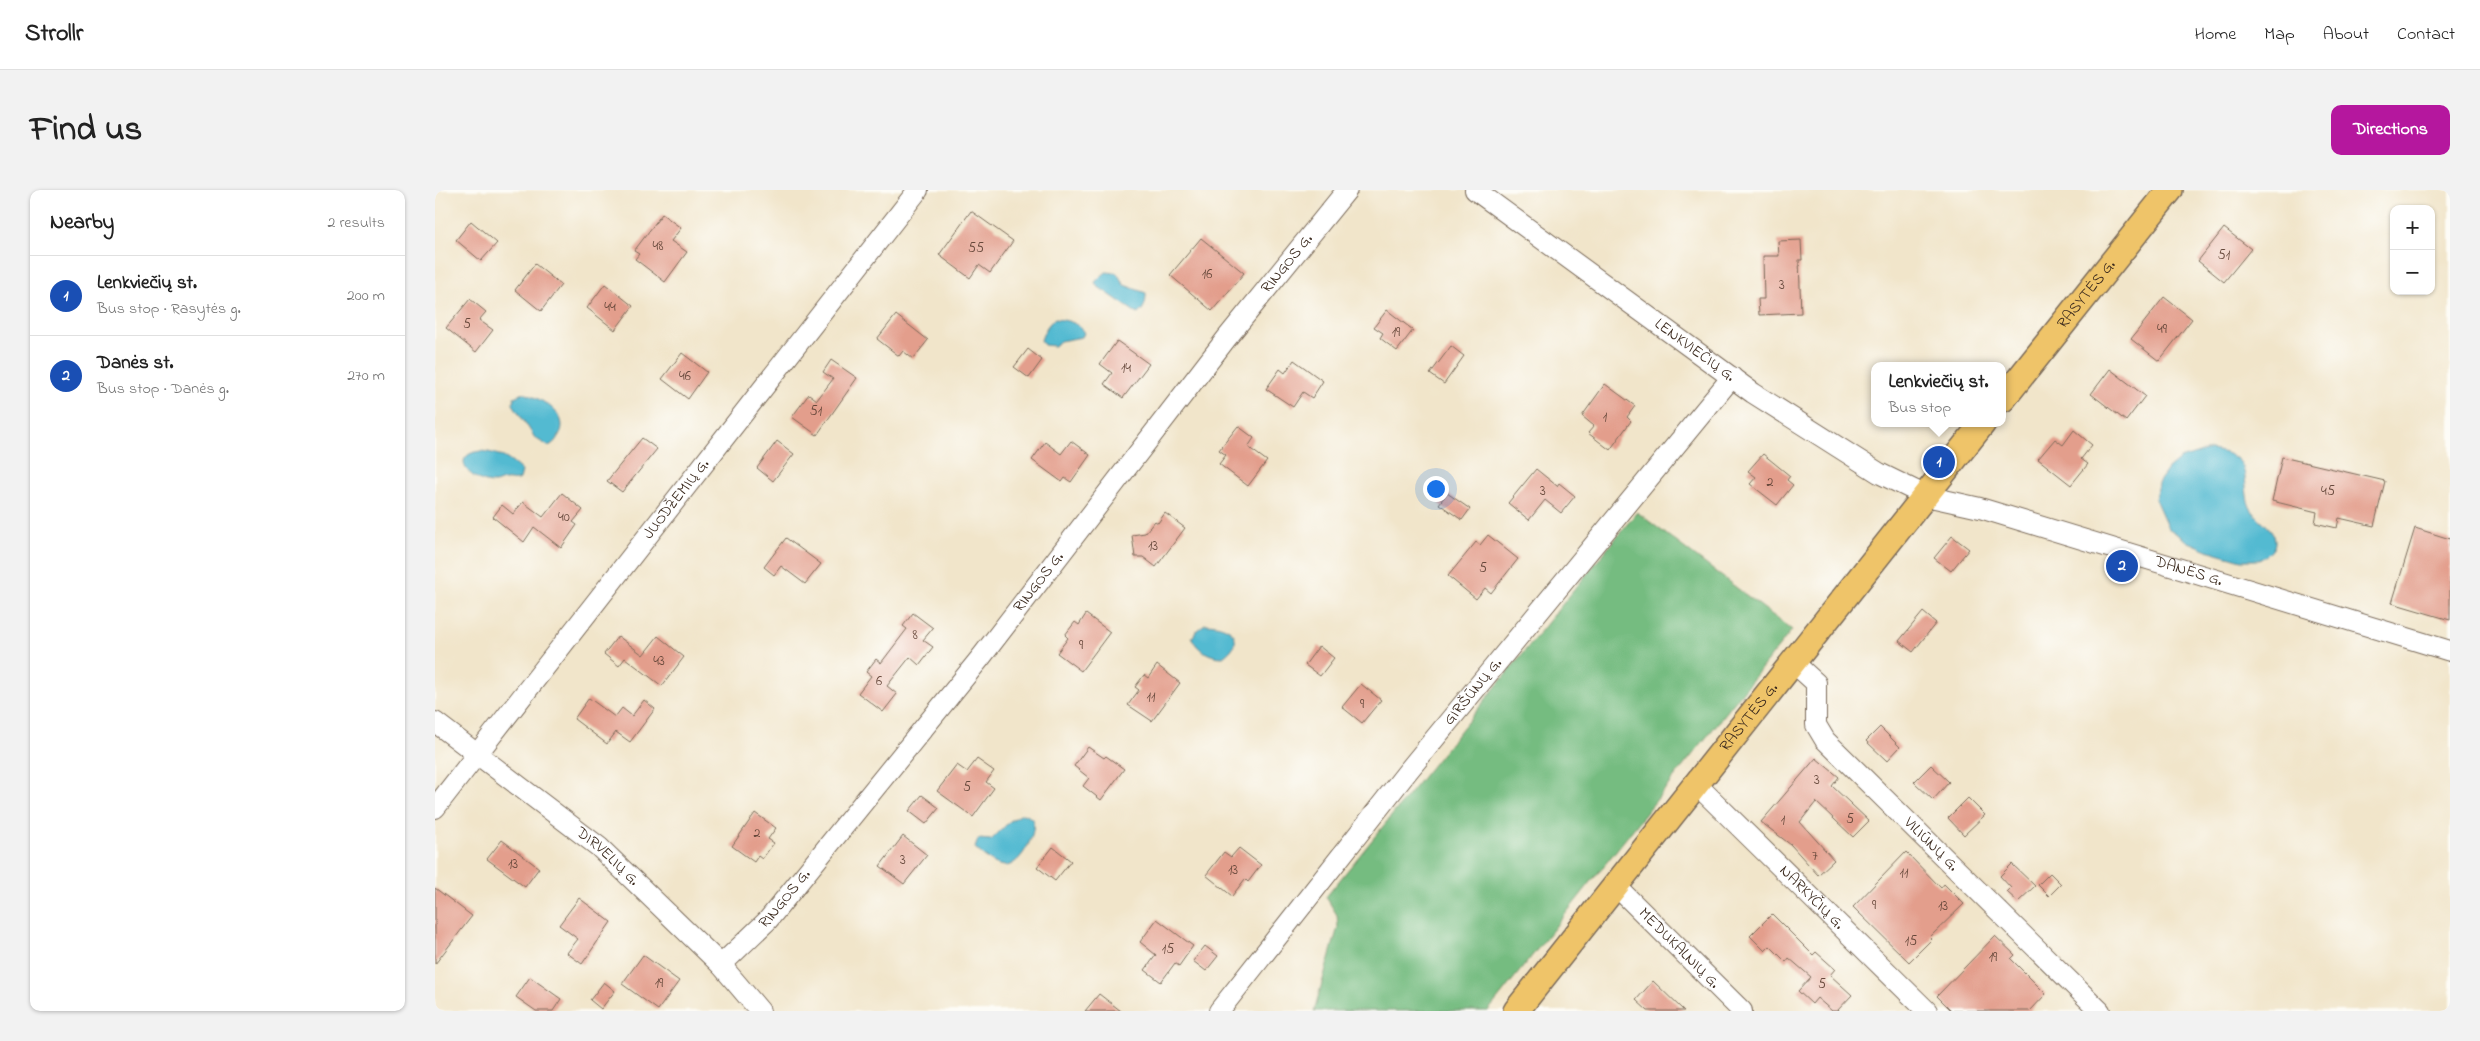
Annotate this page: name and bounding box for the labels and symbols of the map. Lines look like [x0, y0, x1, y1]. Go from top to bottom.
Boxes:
street label: RINGOS G. [1255, 228, 1319, 299]
house number: 48 [652, 236, 664, 257]
house number: 55 [968, 238, 984, 259]
house number: 51 [2218, 245, 2231, 266]
street label: RASYTĖS G. [2051, 254, 2122, 334]
house number: 16 [1202, 264, 1212, 285]
house number: 3 [1779, 275, 1785, 296]
house number: 44 [604, 297, 616, 318]
street label: LENKVIEČIŲ G. [1649, 313, 1740, 388]
house number: 5 [463, 314, 471, 335]
house number: 49 [2157, 319, 2168, 340]
house number: 19 [1392, 322, 1401, 343]
house number: 14 [1121, 358, 1131, 379]
house number: 46 [679, 366, 691, 387]
house number: 51 [810, 401, 823, 422]
house number: 1 [1603, 407, 1608, 428]
pin: 1 [1923, 443, 1955, 481]
street label: JUODŽEMIŲ G. [637, 454, 716, 545]
house number: 2 [1767, 472, 1774, 493]
your location [1423, 476, 1449, 502]
house number: 3 [1540, 481, 1546, 502]
house number: 45 [2321, 481, 2335, 502]
house number: 40 [558, 507, 570, 528]
house number: 13 [1148, 536, 1158, 557]
street label: RINGOS G. [1008, 547, 1070, 618]
pin: 2 [2106, 547, 2138, 585]
street label: DANĖS G. [2151, 549, 2225, 593]
house number: 5 [1479, 558, 1487, 579]
house number: 8 [912, 625, 918, 646]
house number: 9 [1079, 635, 1084, 656]
house number: 43 [653, 651, 665, 672]
street label: GIRŠŪNŲ G. [1438, 653, 1508, 731]
house number: 6 [876, 671, 882, 692]
street label: RASYTĖS G. [1714, 677, 1784, 757]
house number: 11 [1147, 687, 1156, 708]
house number: 9 [1360, 694, 1365, 715]
house number: 3 [1814, 770, 1820, 791]
house number: 5 [963, 777, 971, 798]
house number: 5 [1846, 809, 1854, 830]
house number: 1 [1781, 810, 1786, 831]
street label: VILIŪNŲ G. [1897, 811, 1964, 877]
street label: DIRVELIŲ G. [570, 821, 645, 892]
house number: 2 [754, 823, 761, 844]
house number: 7 [1812, 846, 1818, 867]
house number: 3 [900, 850, 906, 871]
house number: 13 [508, 854, 518, 875]
house number: 13 [1228, 860, 1238, 881]
street label: NARKYČIŲ G. [1773, 860, 1850, 935]
house number: 11 [1900, 863, 1909, 884]
street label: RINGOS G. [753, 864, 817, 935]
house number: 9 [1872, 895, 1877, 916]
house number: 13 [1938, 896, 1948, 917]
street label: MEDUKALNIŲ G. [1633, 902, 1725, 995]
house number: 15 [1905, 931, 1917, 952]
house number: 15 [1162, 939, 1174, 960]
house number: 19 [1989, 947, 1998, 968]
house number: 19 [655, 973, 664, 994]
house number: 5 [1818, 974, 1826, 995]

